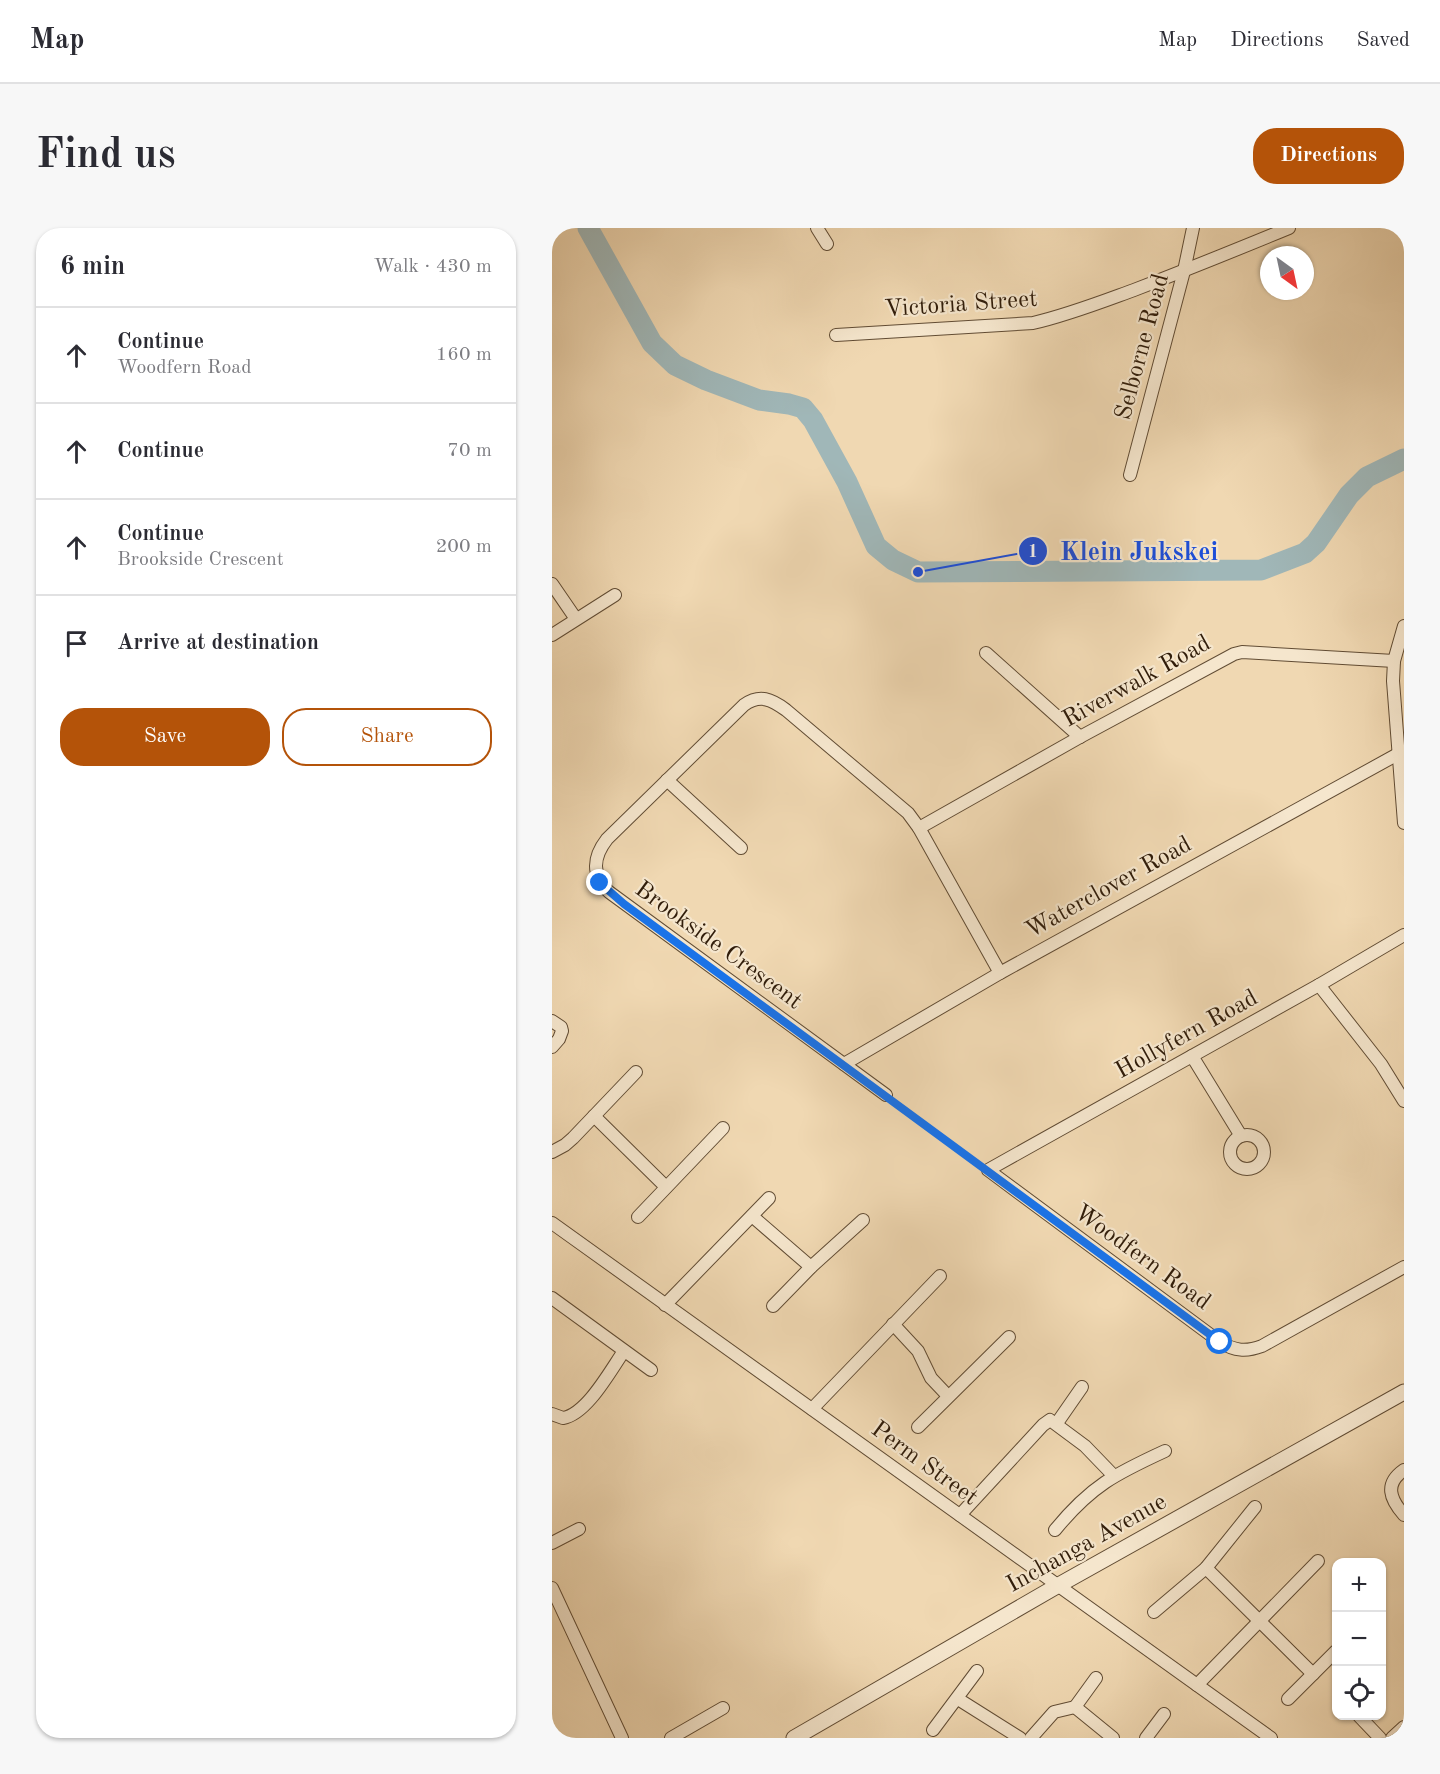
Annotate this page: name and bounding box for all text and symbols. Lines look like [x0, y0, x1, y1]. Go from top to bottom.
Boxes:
text: Map [30, 27, 84, 55]
text: Map [1158, 30, 1197, 51]
text: Directions [1230, 30, 1324, 51]
text: Saved [1357, 30, 1410, 51]
button: Directions [1253, 128, 1404, 184]
text: Find us [36, 135, 175, 177]
north arrow [1260, 246, 1314, 300]
text: 6 min [60, 254, 125, 280]
text: Walk · 430 m [373, 257, 492, 277]
street label: Selborne Road [1112, 271, 1174, 423]
street label: Victoria Street [884, 288, 1038, 322]
text: Continue [117, 331, 204, 353]
icon: ahead [60, 339, 93, 372]
text: 160 m [436, 345, 492, 365]
text: Woodfern Road [117, 358, 252, 378]
icon: ahead [60, 435, 93, 468]
text: Continue [117, 440, 204, 462]
text: 70 m [447, 441, 492, 461]
text: Continue [117, 523, 204, 545]
callout: Klein Jukskei [1018, 529, 1230, 573]
icon: ahead [60, 531, 93, 564]
text: 200 m [436, 537, 492, 557]
text: Klein Jukskei [1060, 540, 1218, 566]
text: 1 [1028, 543, 1038, 561]
text: Brookside Crescent [117, 550, 284, 570]
icon: arrive [60, 627, 93, 660]
text: Arrive at destination [117, 632, 319, 654]
street label: Riverwalk Road [1059, 632, 1215, 732]
button: Save [60, 708, 270, 766]
button: Share [282, 708, 492, 766]
street label: Waterclover Road [1022, 833, 1196, 943]
route end [586, 869, 612, 895]
street label: Brookside Crescent [630, 877, 806, 1015]
street label: Hollyfern Road [1112, 986, 1262, 1084]
street label: Woodfern Road [1070, 1201, 1214, 1315]
route start [1206, 1328, 1232, 1354]
street label: Perm Street [866, 1417, 982, 1511]
street label: Inchanga Avenue [1003, 1490, 1171, 1598]
map controls [1332, 1558, 1386, 1720]
button: + [1332, 1558, 1386, 1612]
button: − [1332, 1612, 1386, 1666]
button: locate [1332, 1666, 1386, 1720]

